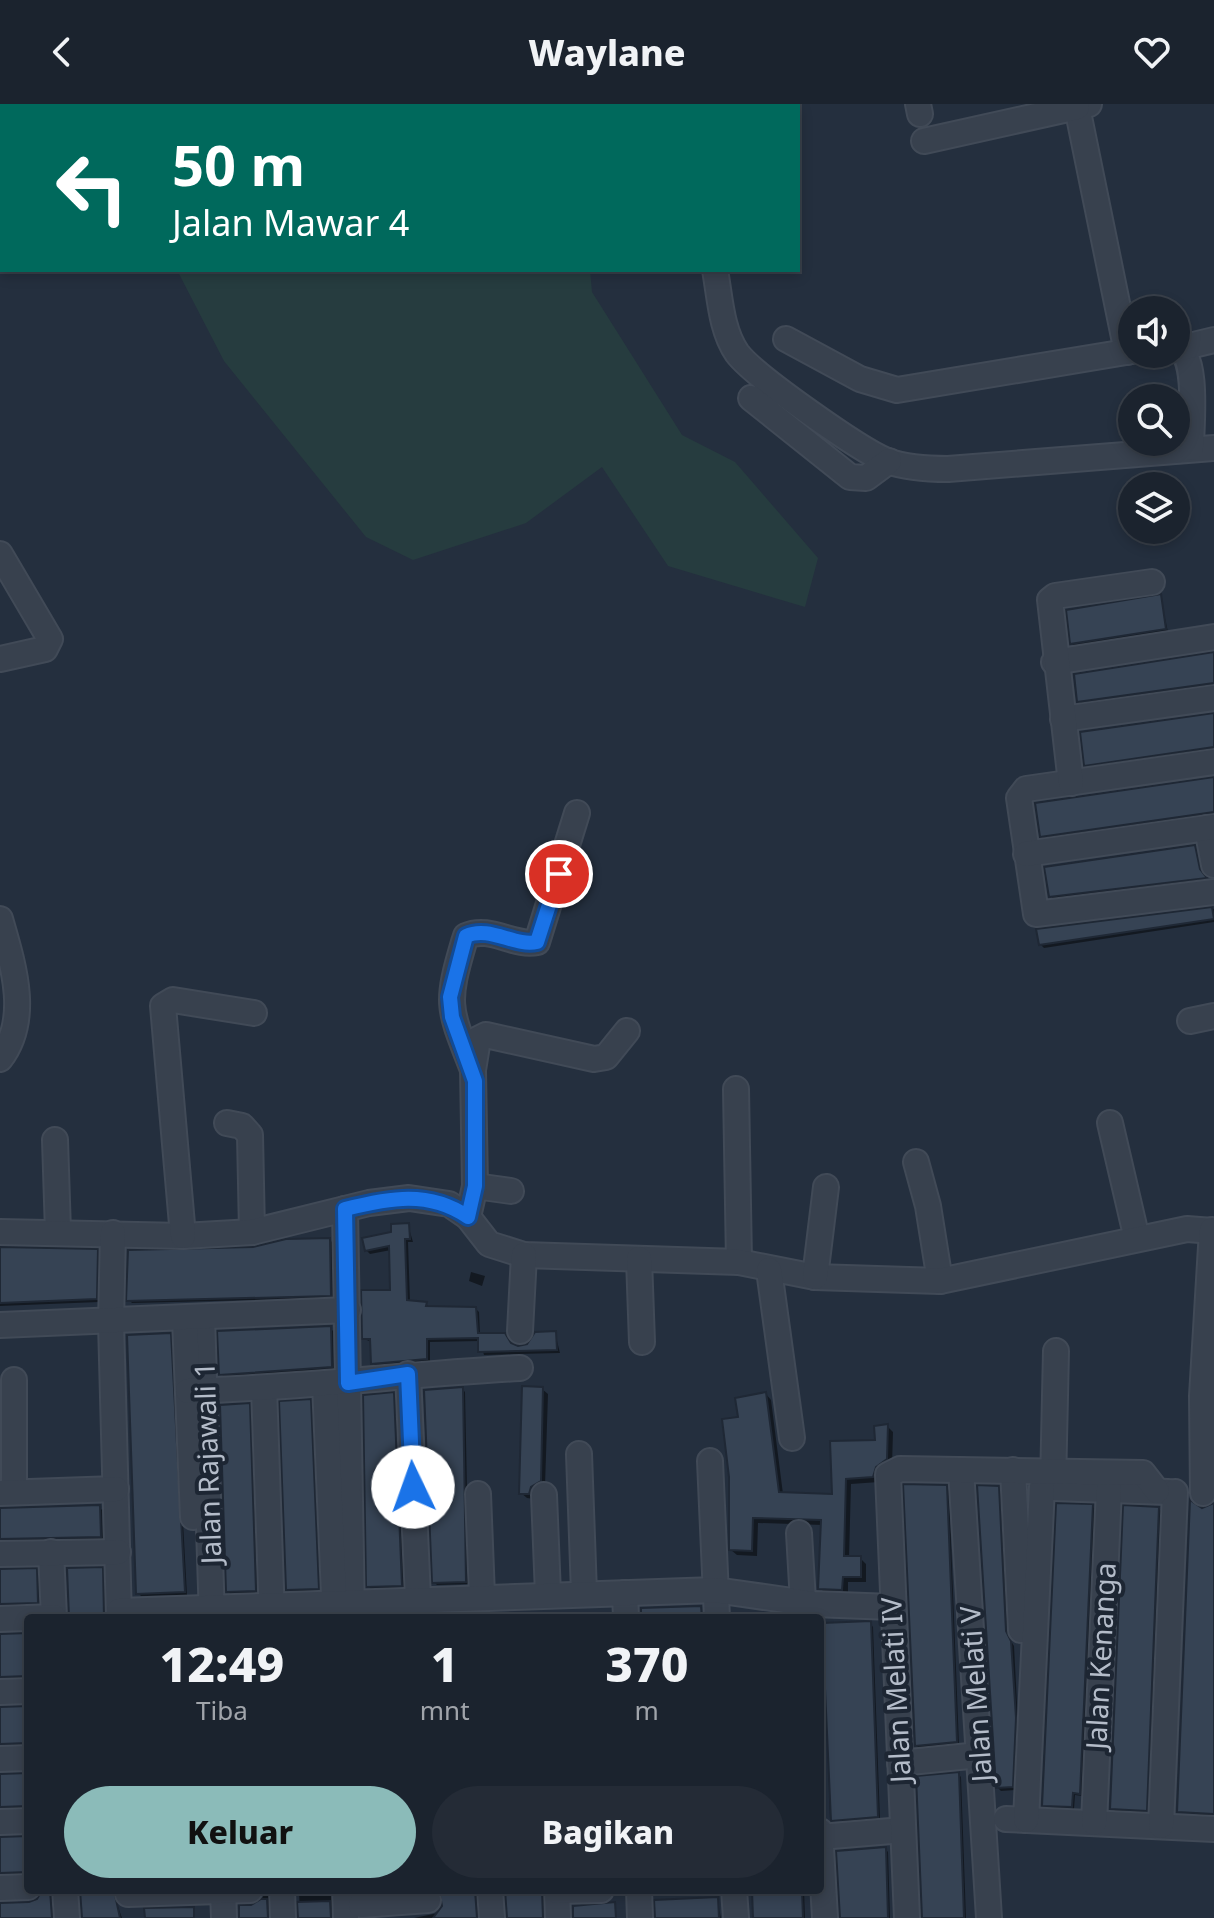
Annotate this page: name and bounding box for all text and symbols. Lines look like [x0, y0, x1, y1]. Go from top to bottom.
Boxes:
text: Waylane [528, 28, 686, 77]
icon: back [40, 30, 84, 74]
icon: heart [1130, 30, 1174, 74]
text: 50 m [172, 126, 305, 202]
icon: left [40, 136, 144, 240]
text: Jalan Mawar 4 [172, 198, 409, 247]
map controls [1118, 296, 1190, 544]
button: sound [1118, 296, 1190, 368]
button: search [1118, 384, 1190, 456]
button: layers [1118, 472, 1190, 544]
pin [525, 840, 593, 908]
icon: arrive [537, 852, 581, 896]
street label: Jalan Rajawali 1 [184, 1361, 230, 1568]
position arrow [371, 1445, 455, 1529]
street label: Jalan Kenanga [1076, 1561, 1124, 1753]
street label: Jalan Melati IV [871, 1596, 919, 1787]
street label: Jalan Melati V [950, 1605, 1000, 1786]
text: 12:49 [160, 1631, 284, 1696]
text: 1 [431, 1631, 459, 1696]
text: 370 [605, 1631, 688, 1696]
text: Tiba [196, 1692, 248, 1728]
text: mnt [420, 1692, 470, 1728]
text: m [635, 1692, 659, 1728]
button: Keluar [64, 1786, 416, 1878]
button: Bagikan [432, 1786, 784, 1878]

